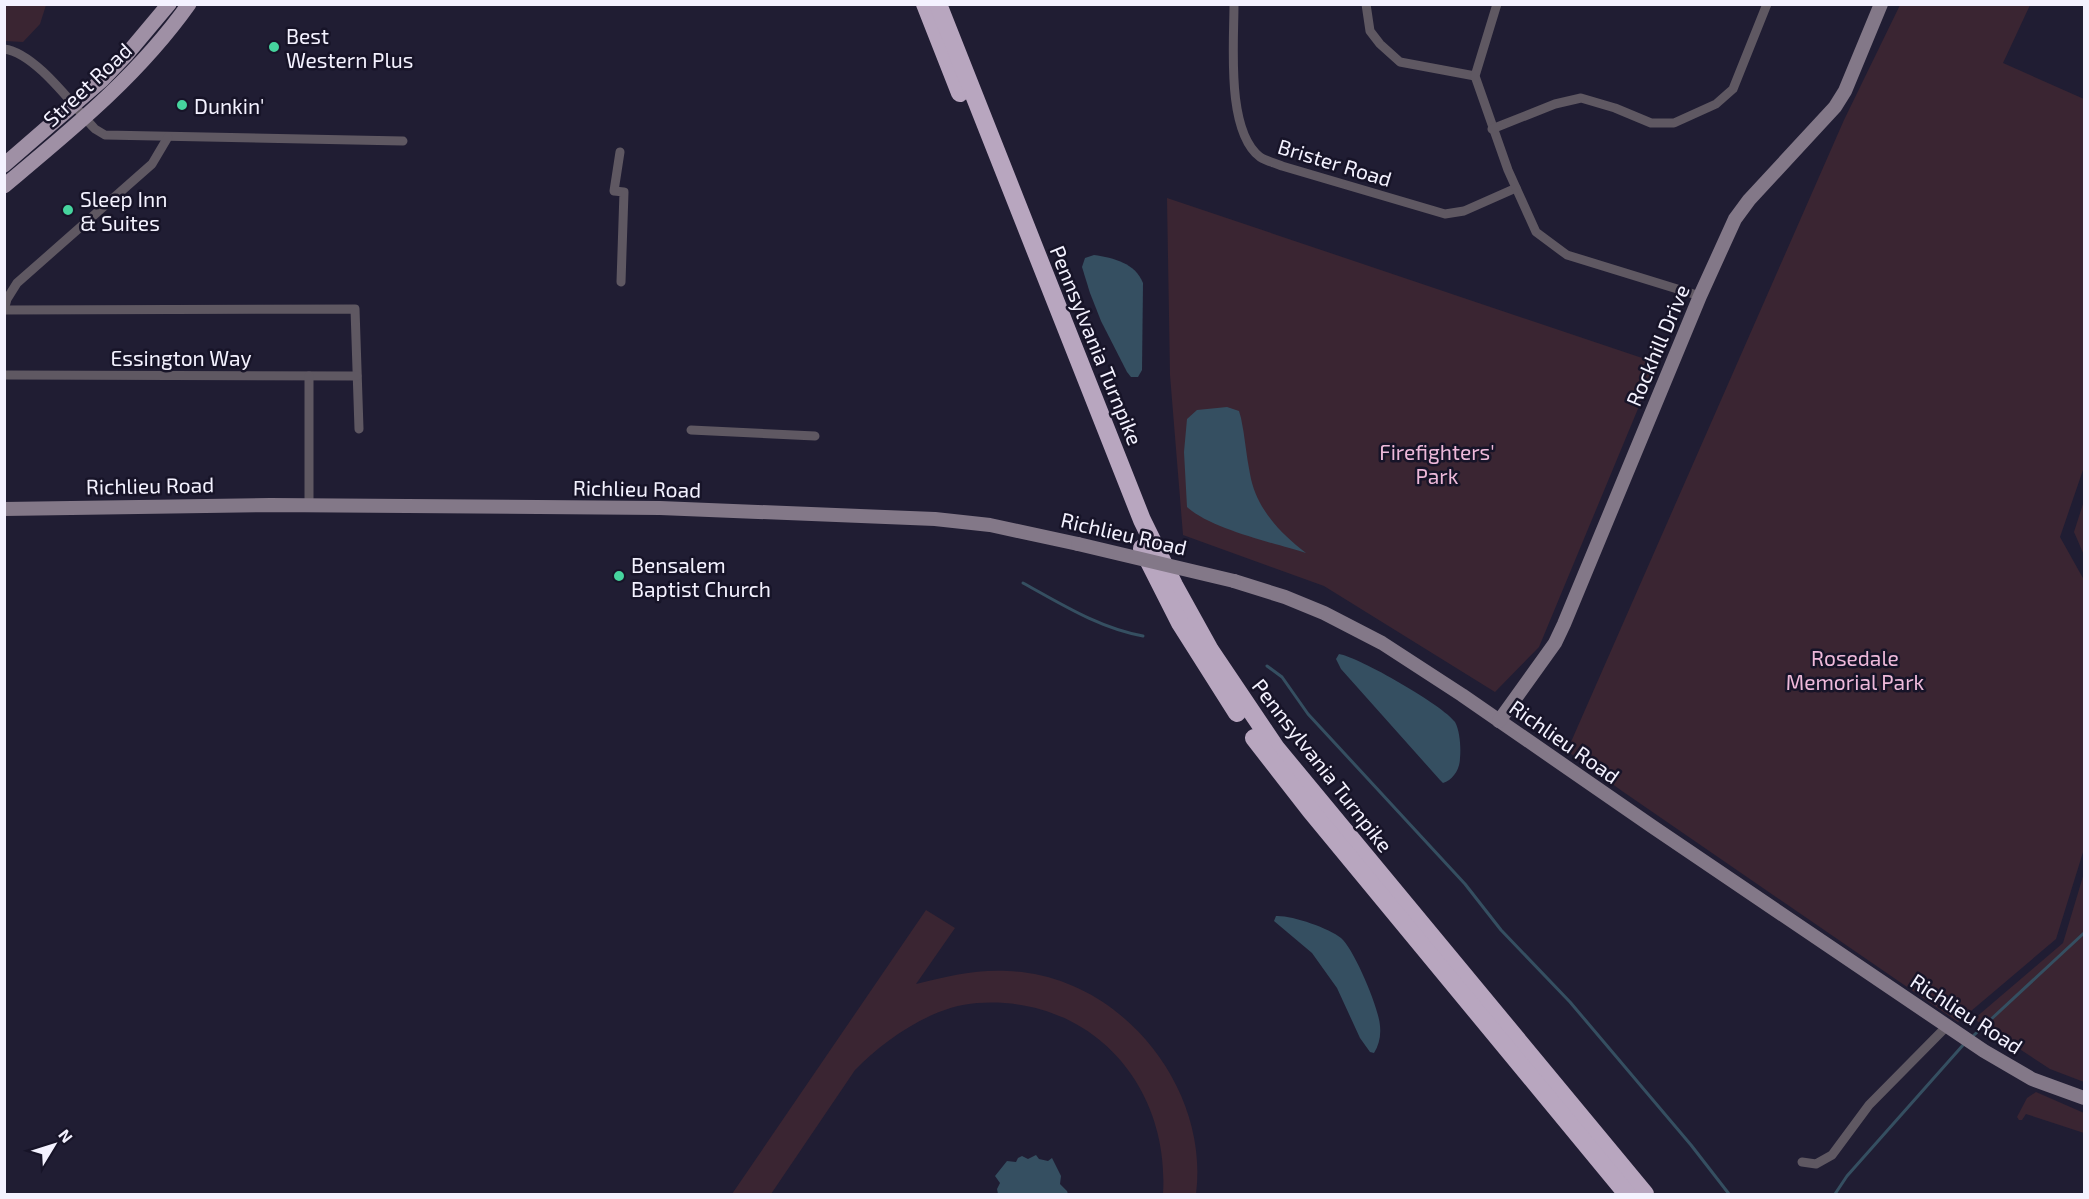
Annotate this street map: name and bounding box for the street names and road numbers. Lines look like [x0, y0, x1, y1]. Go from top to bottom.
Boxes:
street label: Street Road [38, 37, 136, 131]
street label: Brister Road [1275, 133, 1395, 191]
street label: Pennsylvania Turnpike [1045, 242, 1149, 448]
street label: Rockhill Drive [1620, 280, 1694, 410]
street label: Essington Way [110, 345, 252, 370]
street label: Richlieu Road [86, 471, 214, 499]
street label: Richlieu Road [573, 474, 701, 502]
street label: Richlieu Road [1059, 506, 1189, 560]
street label: Pennsylvania Turnpike [1248, 673, 1398, 857]
street label: Richlieu Road [1505, 694, 1625, 788]
street label: Richlieu Road [1906, 968, 2028, 1058]

